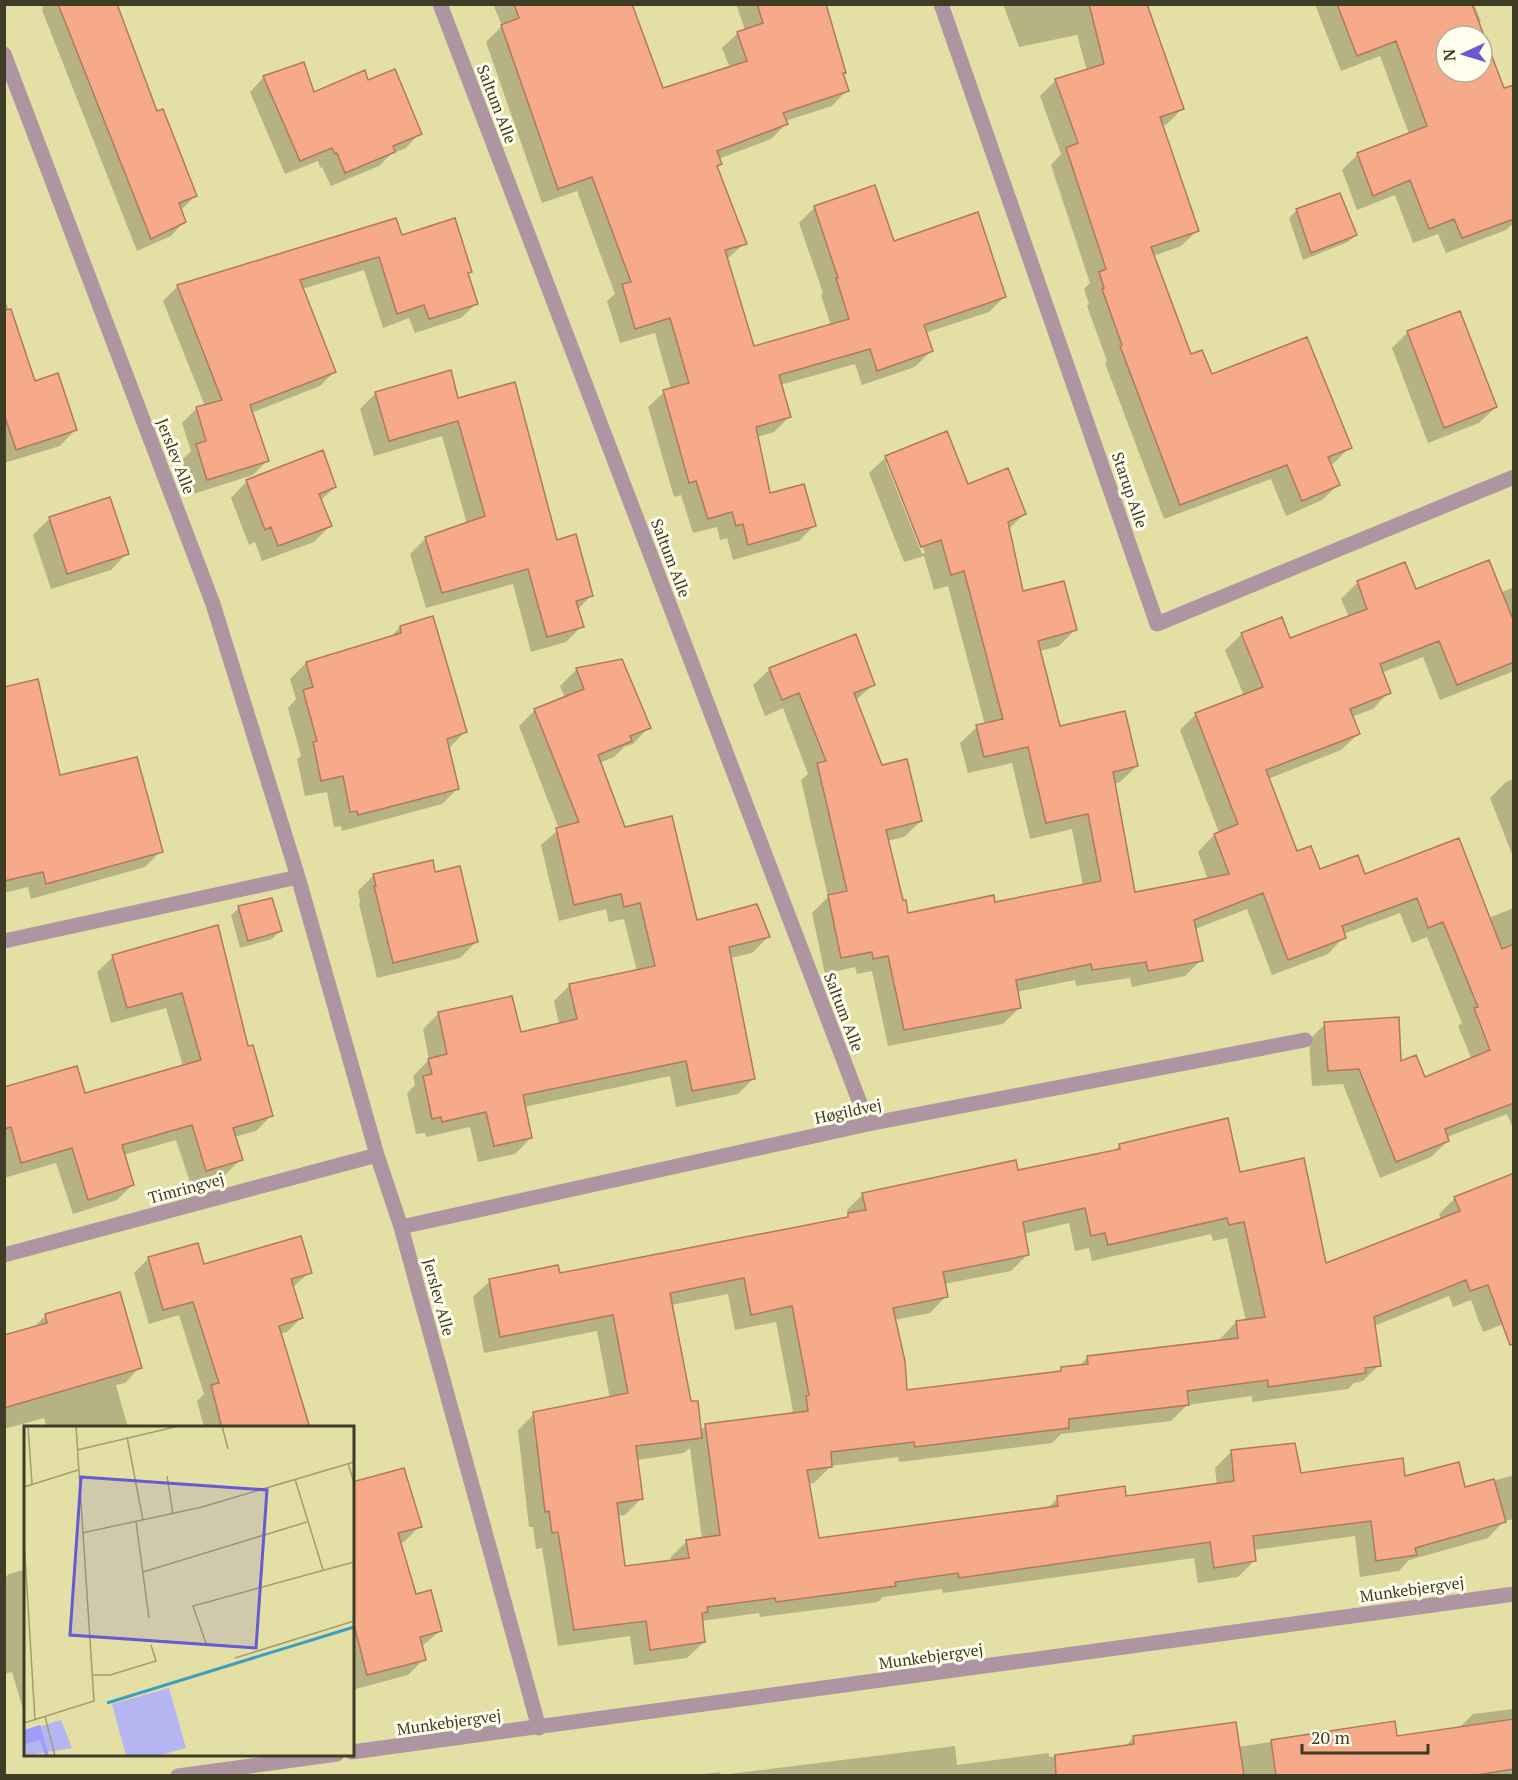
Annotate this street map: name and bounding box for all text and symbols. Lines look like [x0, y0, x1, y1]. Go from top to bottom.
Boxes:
north arrow [1434, 24, 1494, 84]
text: N [1438, 48, 1460, 62]
street label: Saltum Alle [472, 62, 522, 146]
street label: Jerslev Alle [151, 415, 201, 497]
street label: Starup Alle [1107, 449, 1153, 531]
street label: Saltum Alle [646, 516, 696, 600]
street label: Saltum Alle [819, 970, 869, 1054]
street label: Høgildvej [813, 1093, 883, 1129]
street label: Timringvej [146, 1167, 226, 1209]
street label: Jerslev Alle [418, 1256, 460, 1338]
inset map [24, 1426, 354, 1756]
street label: Munkebjergvej [1358, 1571, 1466, 1607]
street label: Munkebjergvej [877, 1638, 985, 1674]
street label: Munkebjergvej [395, 1704, 503, 1740]
scale bar [1302, 1717, 1428, 1755]
text: 20 m [1311, 1725, 1351, 1749]

